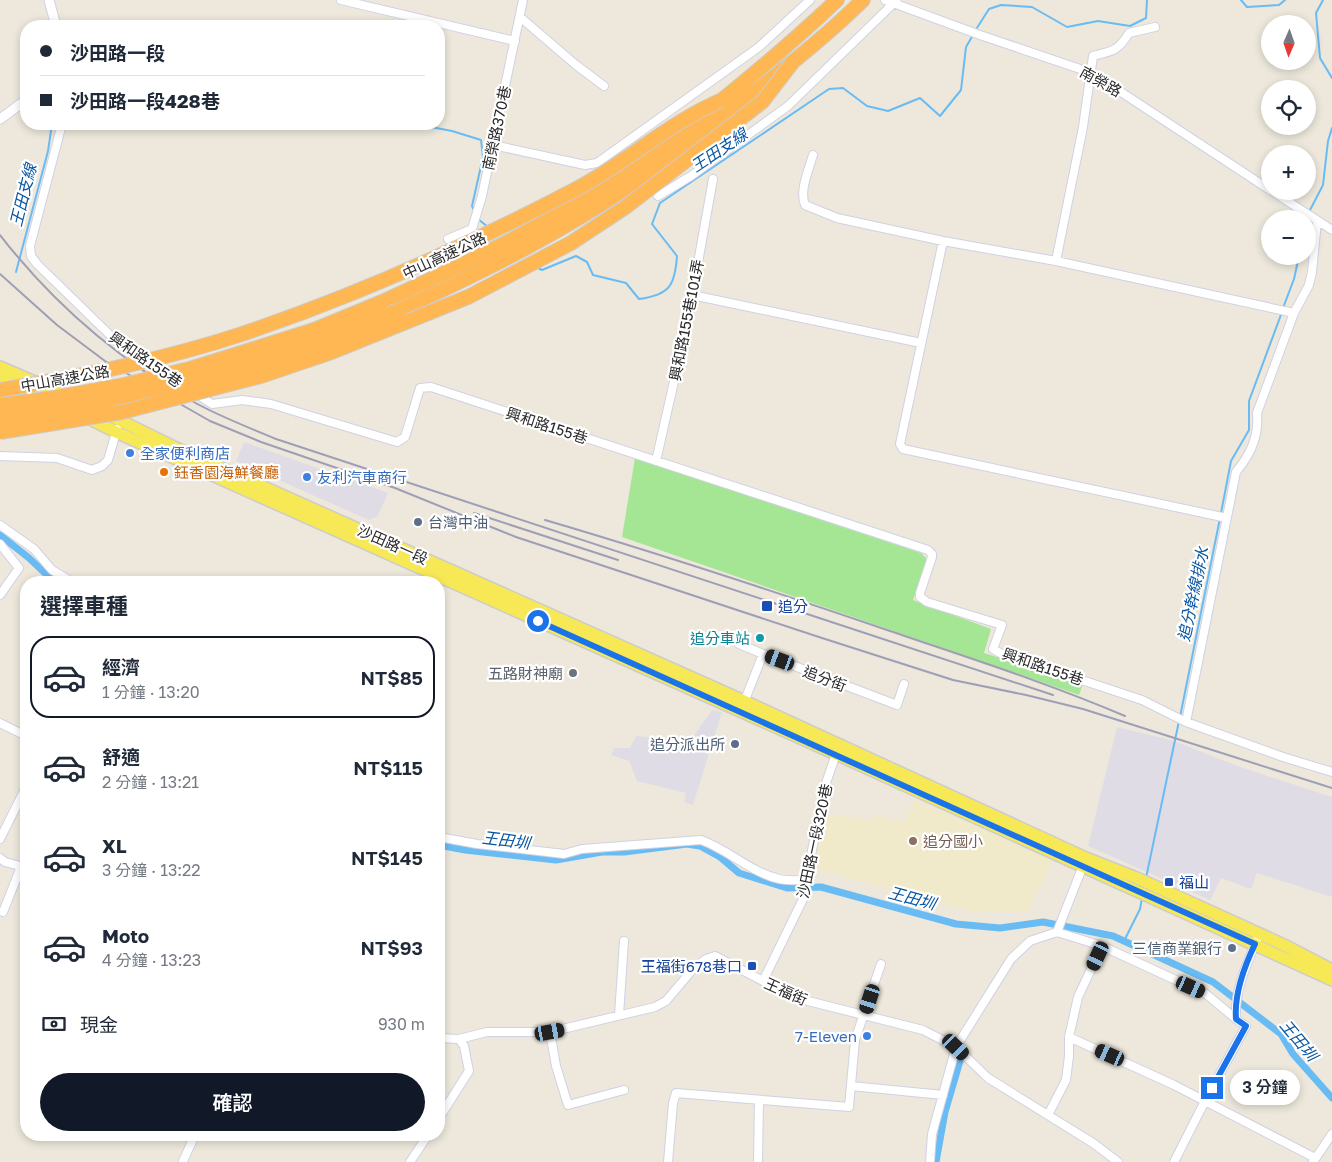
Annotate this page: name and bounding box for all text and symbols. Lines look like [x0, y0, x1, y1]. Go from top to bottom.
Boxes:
north arrow [1261, 15, 1316, 70]
map controls [1261, 15, 1316, 265]
text: 沙田路一段 [70, 41, 165, 64]
street label: 南榮路 [1077, 62, 1125, 100]
button: locate [1261, 80, 1316, 135]
street label: 南榮路370巷 [478, 84, 514, 172]
text: 沙田路一段428巷 [70, 89, 220, 112]
water label: 王田支線 [687, 123, 753, 176]
button: + [1261, 145, 1316, 200]
water label: 王田支線 [6, 160, 41, 228]
button: − [1261, 210, 1316, 265]
street label: 中山高速公路 [399, 228, 489, 282]
street label: 興和路155巷101弄 [665, 258, 707, 382]
street label: 興和路155巷 [106, 327, 186, 391]
street label: 中山高速公路 [19, 361, 111, 395]
street label: 興和路155巷 [504, 403, 590, 447]
place label: 全家便利商店 [140, 444, 230, 462]
marker: 全家便利商店 [124, 447, 136, 459]
place label: 鈺香園海鮮餐廳 [174, 463, 279, 481]
marker: 鈺香園海鮮餐廳 [158, 466, 170, 478]
place label: 友利汽車商行 [317, 468, 407, 486]
marker: 友利汽車商行 [301, 471, 313, 483]
place label: 台灣中油 [428, 513, 488, 531]
marker: 台灣中油 [412, 516, 424, 528]
street label: 沙田路一段 [355, 521, 431, 567]
water label: 追分幹線排水 [1173, 544, 1213, 643]
text: 選擇車種 [40, 592, 128, 619]
place label: 追分 [778, 597, 808, 615]
marker: 追分 [760, 599, 774, 613]
route start [527, 610, 549, 632]
place label: 追分車站 [690, 629, 750, 647]
marker: 追分車站 [754, 632, 766, 644]
street label: 興和路155巷 [1000, 644, 1086, 688]
car [763, 648, 796, 672]
icon: car [42, 655, 87, 700]
text: 經濟 [102, 655, 140, 678]
street label: 追分街 [801, 662, 849, 694]
place label: 五路財神廟 [488, 664, 563, 682]
text: NT$85 [361, 666, 423, 689]
marker: 五路財神廟 [567, 667, 579, 679]
text: 1 分鐘 · 13:20 [102, 682, 200, 702]
place label: 追分派出所 [650, 735, 725, 753]
marker: 追分派出所 [729, 738, 741, 750]
icon: car [42, 745, 87, 790]
text: 舒適 [102, 745, 140, 768]
text: NT$115 [353, 756, 423, 779]
text: 2 分鐘 · 13:21 [102, 772, 199, 792]
street label: 沙田路一段320巷 [793, 782, 835, 900]
water label: 王田圳 [481, 827, 533, 853]
place label: 追分國小 [923, 832, 983, 850]
text: XL [102, 834, 127, 857]
icon: car [42, 835, 87, 880]
marker: 追分國小 [907, 835, 919, 847]
text: NT$145 [351, 846, 423, 869]
text: 3 分鐘 · 13:22 [102, 860, 201, 880]
place label: 福山 [1179, 873, 1209, 891]
marker: 福山 [1163, 876, 1175, 888]
water label: 王田圳 [886, 882, 940, 914]
text: Moto [102, 924, 149, 947]
icon: car [42, 925, 87, 970]
text: NT$93 [361, 936, 423, 959]
car [1084, 939, 1111, 973]
place label: 三信商業銀行 [1132, 939, 1222, 957]
marker: 三信商業銀行 [1226, 942, 1238, 954]
text: 4 分鐘 · 13:23 [102, 950, 201, 970]
place label: 王福街678巷口 [641, 957, 742, 975]
marker: 王福街678巷口 [746, 960, 758, 972]
street label: 王福街 [762, 974, 810, 1008]
car [1174, 974, 1207, 1000]
car [858, 982, 881, 1016]
icon: cash [40, 1010, 68, 1038]
text: 現金 [80, 1013, 118, 1036]
text: 930 m [378, 1014, 425, 1034]
water label: 王田圳 [1276, 1015, 1323, 1066]
car [533, 1022, 566, 1042]
place label: 7-Eleven [795, 1027, 857, 1045]
marker: 7-Eleven [861, 1030, 873, 1042]
car [939, 1031, 972, 1063]
car [1093, 1042, 1126, 1068]
callout: 3 分鐘 [1230, 1070, 1300, 1106]
button: 確認 [40, 1073, 425, 1131]
route end [1201, 1077, 1223, 1099]
text: 3 分鐘 [1242, 1077, 1288, 1097]

